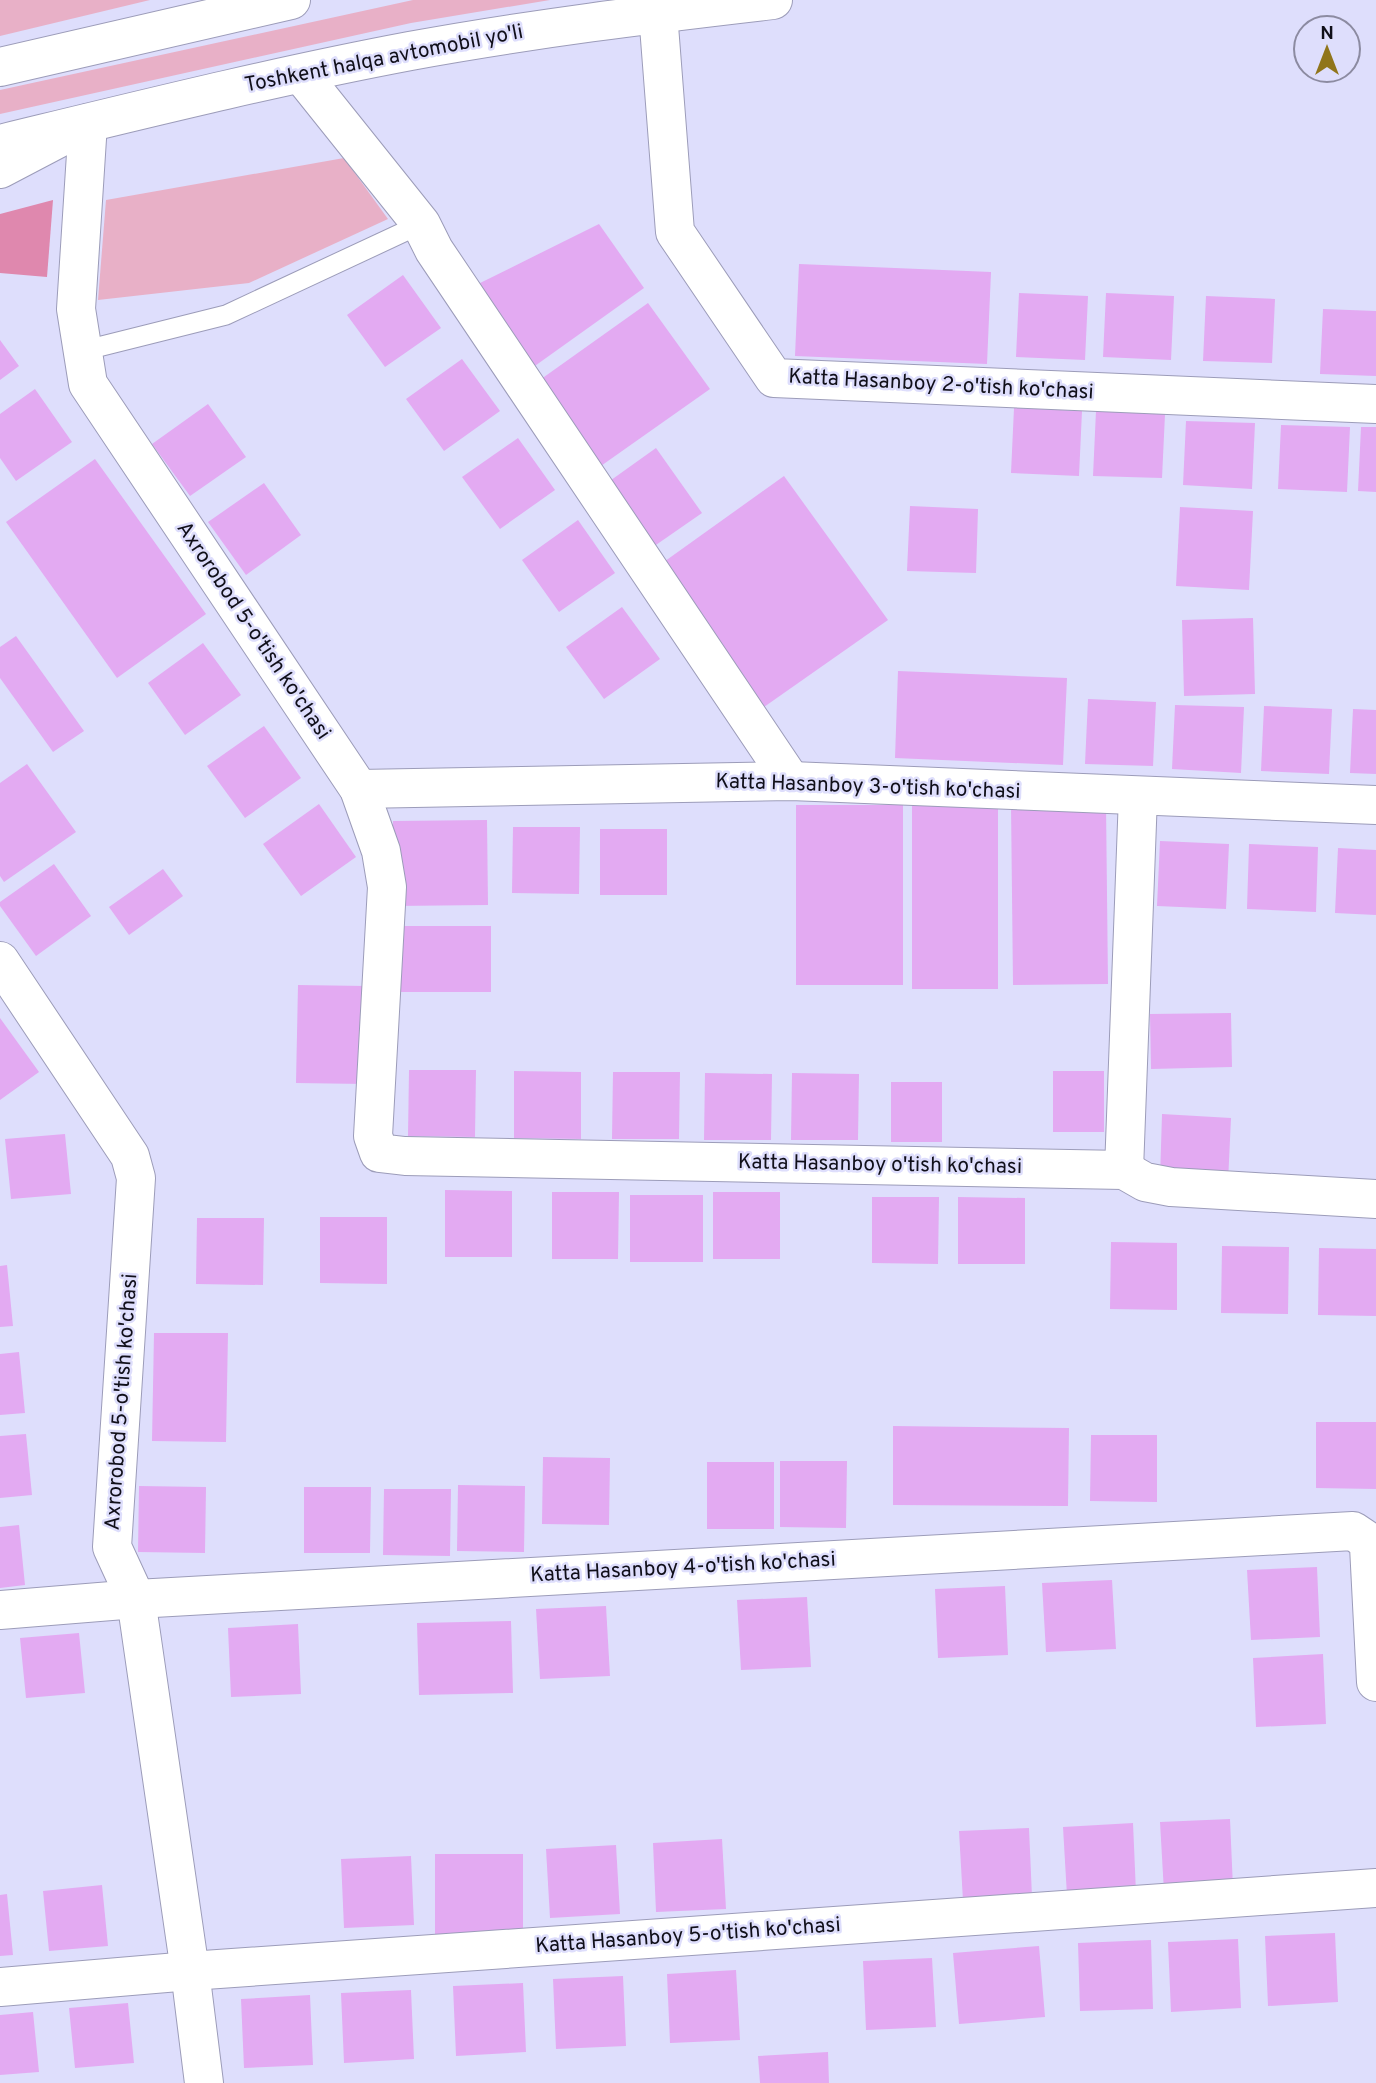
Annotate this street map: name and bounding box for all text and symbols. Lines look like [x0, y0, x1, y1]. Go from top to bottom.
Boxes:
north arrow [1292, 14, 1362, 84]
street label: Toshkent halqa avtomobil yo'li [242, 19, 526, 99]
text: N [1320, 22, 1334, 46]
street label: Katta Hasanboy 2-o'tish ko'chasi [788, 364, 1094, 406]
street label: Axrorobod 5-o'tish ko'chasi [170, 517, 336, 745]
street label: Katta Hasanboy 3-o'tish ko'chasi [715, 768, 1021, 806]
street label: Katta Hasanboy o'tish ko'chasi [738, 1149, 1022, 1181]
street label: Axrorobod 5-o'tish ko'chasi [100, 1273, 144, 1531]
street label: Katta Hasanboy 4-o'tish ko'chasi [530, 1547, 836, 1589]
street label: Katta Hasanboy 5-o'tish ko'chasi [534, 1912, 842, 1960]

